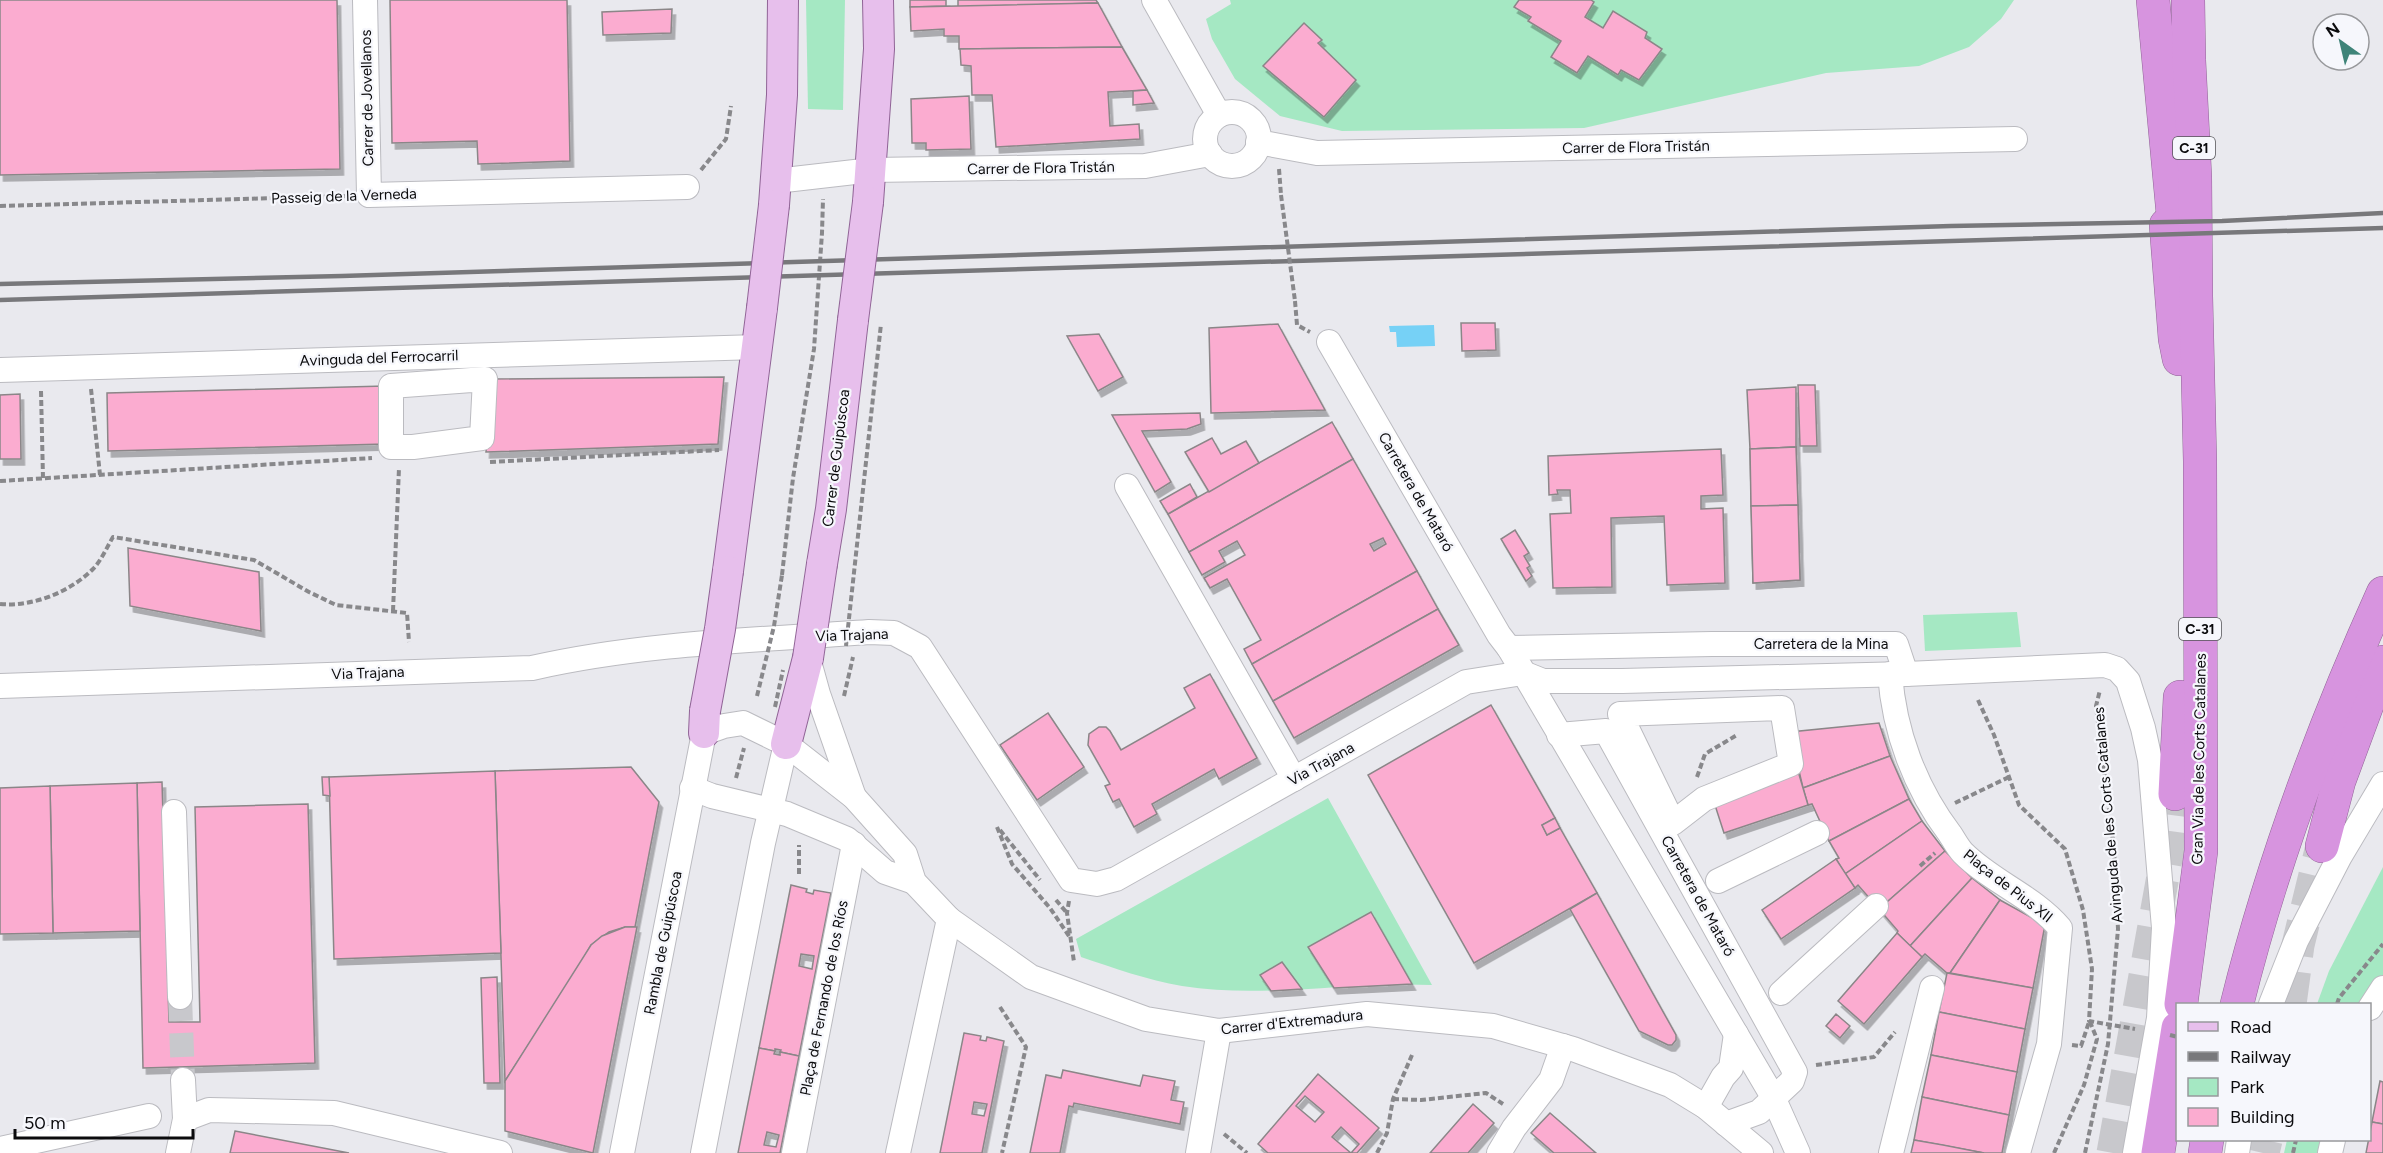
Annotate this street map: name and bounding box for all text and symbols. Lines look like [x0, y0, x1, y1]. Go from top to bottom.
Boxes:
north arrow [2311, 12, 2371, 72]
text: N [2322, 19, 2343, 41]
street label: Carrer de Jovellanos [357, 30, 377, 166]
street label: Carrer de Flora Tristán [1562, 137, 1710, 157]
road number: C-31 [2173, 137, 2215, 159]
street label: Carrer de Flora Tristán [967, 158, 1115, 178]
street label: Passeig de la Verneda [271, 184, 417, 208]
street label: Avinguda del Ferrocarril [299, 346, 459, 370]
street label: Carrer de Guipúscoa [819, 388, 853, 528]
street label: Carretera de Mataró [1374, 429, 1458, 555]
road number: C-31 [2179, 618, 2221, 640]
street label: Via Trajana [815, 625, 889, 645]
street label: Carretera de la Mina [1754, 635, 1888, 653]
street label: Gran Via de les Corts Catalanes [2188, 653, 2210, 865]
street label: Via Trajana [331, 663, 405, 683]
street label: Avinguda de les Corts Catalanes [2090, 706, 2126, 924]
street label: Via Trajana [1285, 738, 1357, 790]
street label: Carretera de Mataró [1657, 833, 1739, 960]
street label: Plaça de Pius XII [1960, 846, 2056, 926]
street label: Rambla de Guipúscoa [640, 870, 686, 1016]
street label: Plaça de Fernando de los Ríos [796, 899, 852, 1097]
legend [2176, 1003, 2371, 1141]
street label: Carrer d'Extremadura [1220, 1006, 1364, 1038]
text: Road [2230, 1016, 2271, 1038]
text: Railway [2230, 1046, 2292, 1068]
text: Park [2230, 1076, 2265, 1098]
scale bar [15, 1102, 194, 1140]
text: Building [2230, 1106, 2295, 1128]
text: 50 m [24, 1112, 66, 1134]

